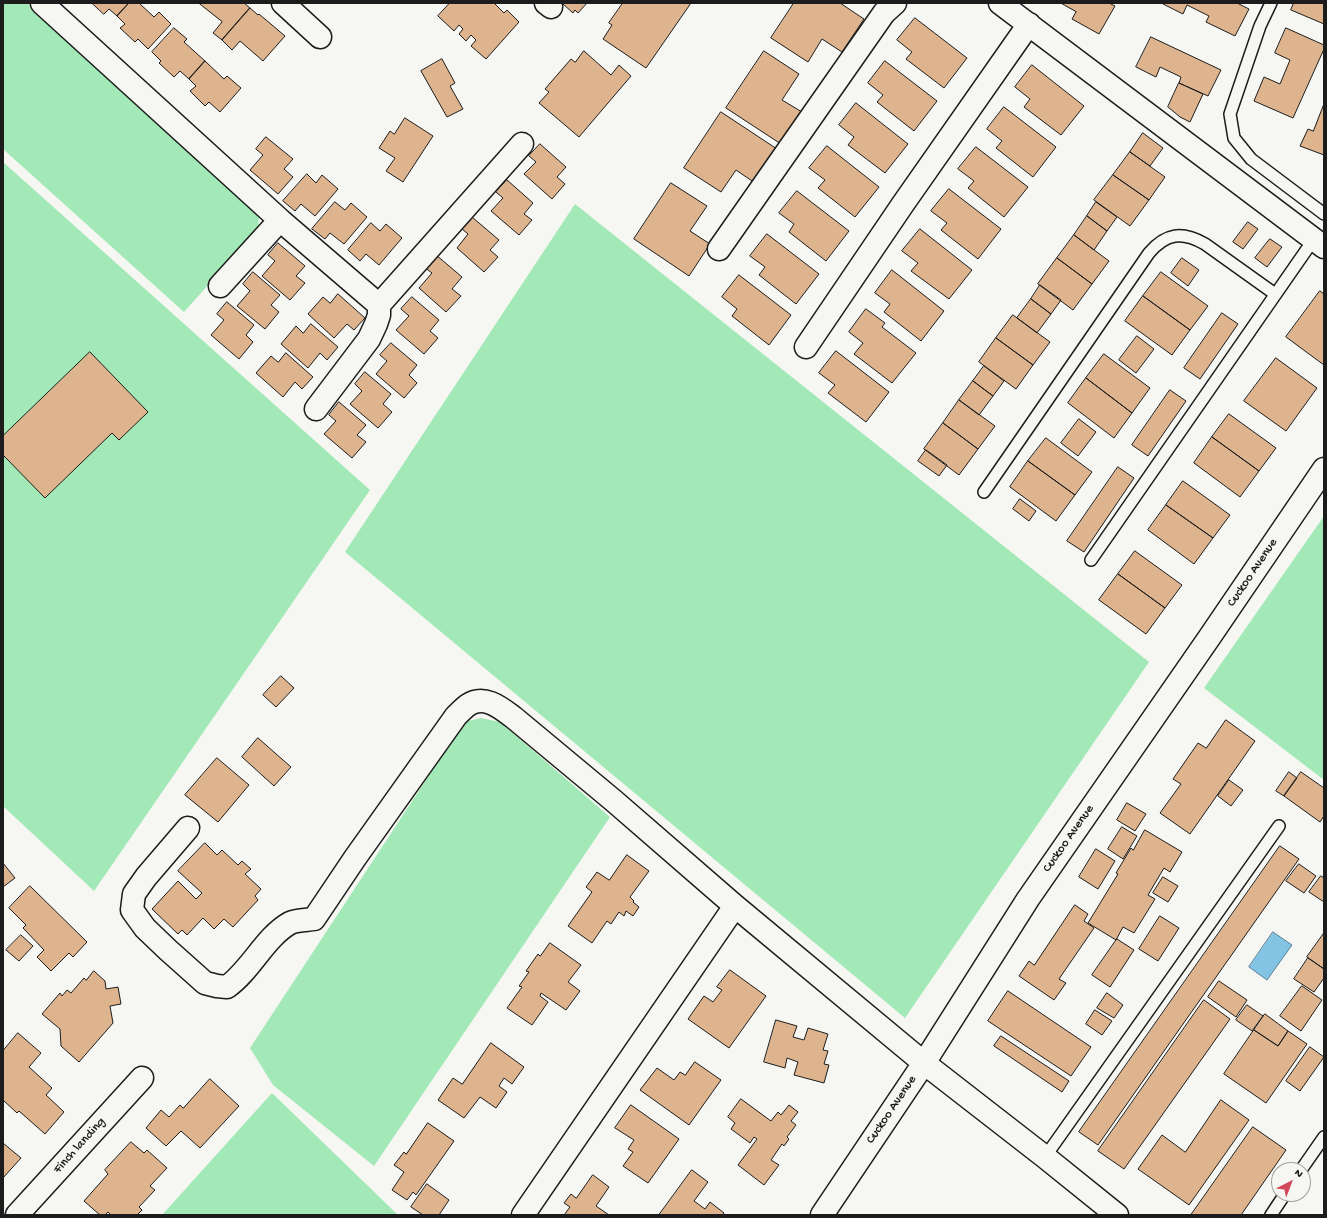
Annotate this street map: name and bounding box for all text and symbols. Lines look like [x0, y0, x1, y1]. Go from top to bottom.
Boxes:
street label: Cuckoo Avenue [1224, 536, 1282, 610]
street label: Cuckoo Avenue [1040, 802, 1098, 876]
street label: Cuckoo Avenue [863, 1073, 921, 1147]
street label: Finch landing [51, 1115, 109, 1177]
north arrow [1271, 1162, 1311, 1202]
text: N [1292, 1167, 1305, 1181]

